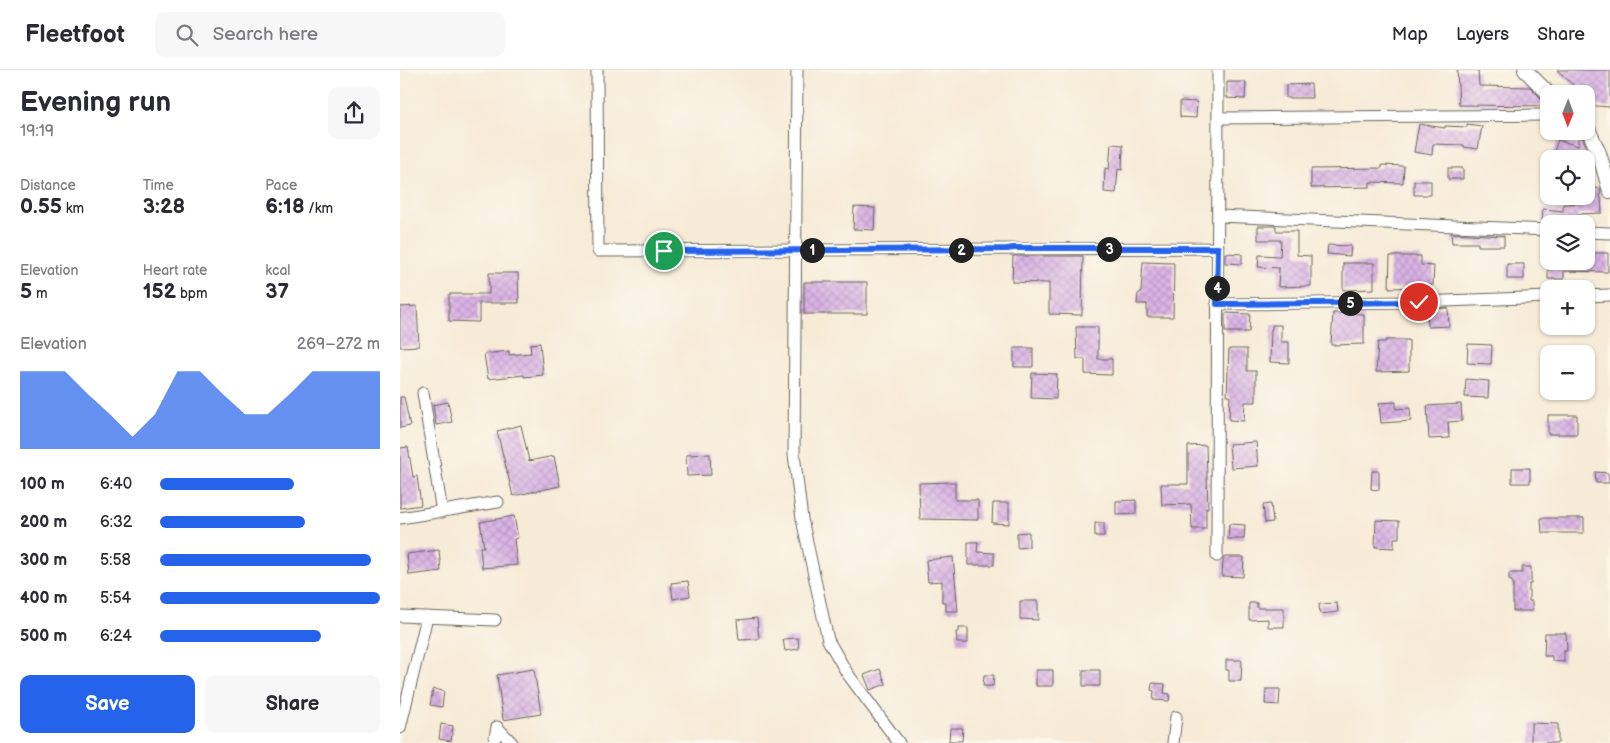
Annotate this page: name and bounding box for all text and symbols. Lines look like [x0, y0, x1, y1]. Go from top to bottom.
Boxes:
search box [155, 12, 505, 57]
text: Fleetfoot [25, 20, 125, 49]
icon: search [173, 21, 201, 49]
text: Search here [213, 23, 318, 46]
text: Map [1392, 24, 1428, 45]
text: Layers [1456, 24, 1509, 45]
text: Share [1537, 24, 1585, 45]
north arrow [1540, 85, 1595, 140]
map controls [1540, 85, 1595, 400]
text: Evening run [20, 86, 171, 119]
button: share [328, 87, 380, 139]
text: 19:19 [20, 122, 54, 141]
button: locate [1540, 150, 1595, 205]
text: Distance [20, 177, 76, 194]
text: Time [143, 177, 174, 194]
text: Pace [265, 177, 297, 194]
text: 0.55 [20, 194, 62, 219]
text: 3:28 [143, 194, 185, 219]
text: 6:18 [265, 194, 305, 219]
text: km [62, 200, 84, 217]
text: /km [305, 200, 333, 217]
button: layers [1540, 215, 1595, 270]
pin [643, 230, 685, 272]
pin: 3 [1096, 236, 1122, 262]
icon: arrive [650, 237, 678, 265]
pin: 1 [800, 238, 824, 262]
pin: 2 [948, 238, 974, 262]
text: 3 [1105, 241, 1114, 258]
text: 1 [810, 242, 815, 259]
text: 2 [957, 242, 966, 259]
text: Elevation [20, 262, 78, 279]
text: Heart rate [143, 262, 207, 279]
text: kcal [265, 262, 290, 279]
pin: 4 [1204, 276, 1230, 300]
text: 5 [20, 279, 32, 304]
text: 152 [143, 279, 176, 304]
text: 37 [265, 279, 289, 304]
text: 4 [1213, 280, 1222, 297]
button: + [1540, 280, 1595, 335]
pin [1398, 281, 1440, 323]
text: m [32, 285, 47, 302]
text: bpm [176, 285, 208, 302]
icon: check [1405, 288, 1433, 316]
pin: 5 [1338, 290, 1362, 316]
text: 5 [1346, 295, 1355, 312]
text: Elevation [20, 335, 87, 354]
text: 269–272 m [297, 335, 380, 354]
button: − [1540, 345, 1595, 400]
text: 100 m [20, 475, 65, 494]
text: 6:40 [100, 475, 132, 494]
text: 200 m [20, 513, 67, 532]
text: 6:32 [100, 513, 132, 532]
text: 300 m [20, 551, 67, 570]
text: 5:58 [100, 551, 131, 570]
text: 400 m [20, 589, 67, 608]
text: 5:54 [100, 589, 131, 608]
text: 500 m [20, 627, 67, 646]
text: 6:24 [100, 627, 132, 646]
button: Save [20, 675, 195, 733]
button: Share [205, 675, 380, 733]

